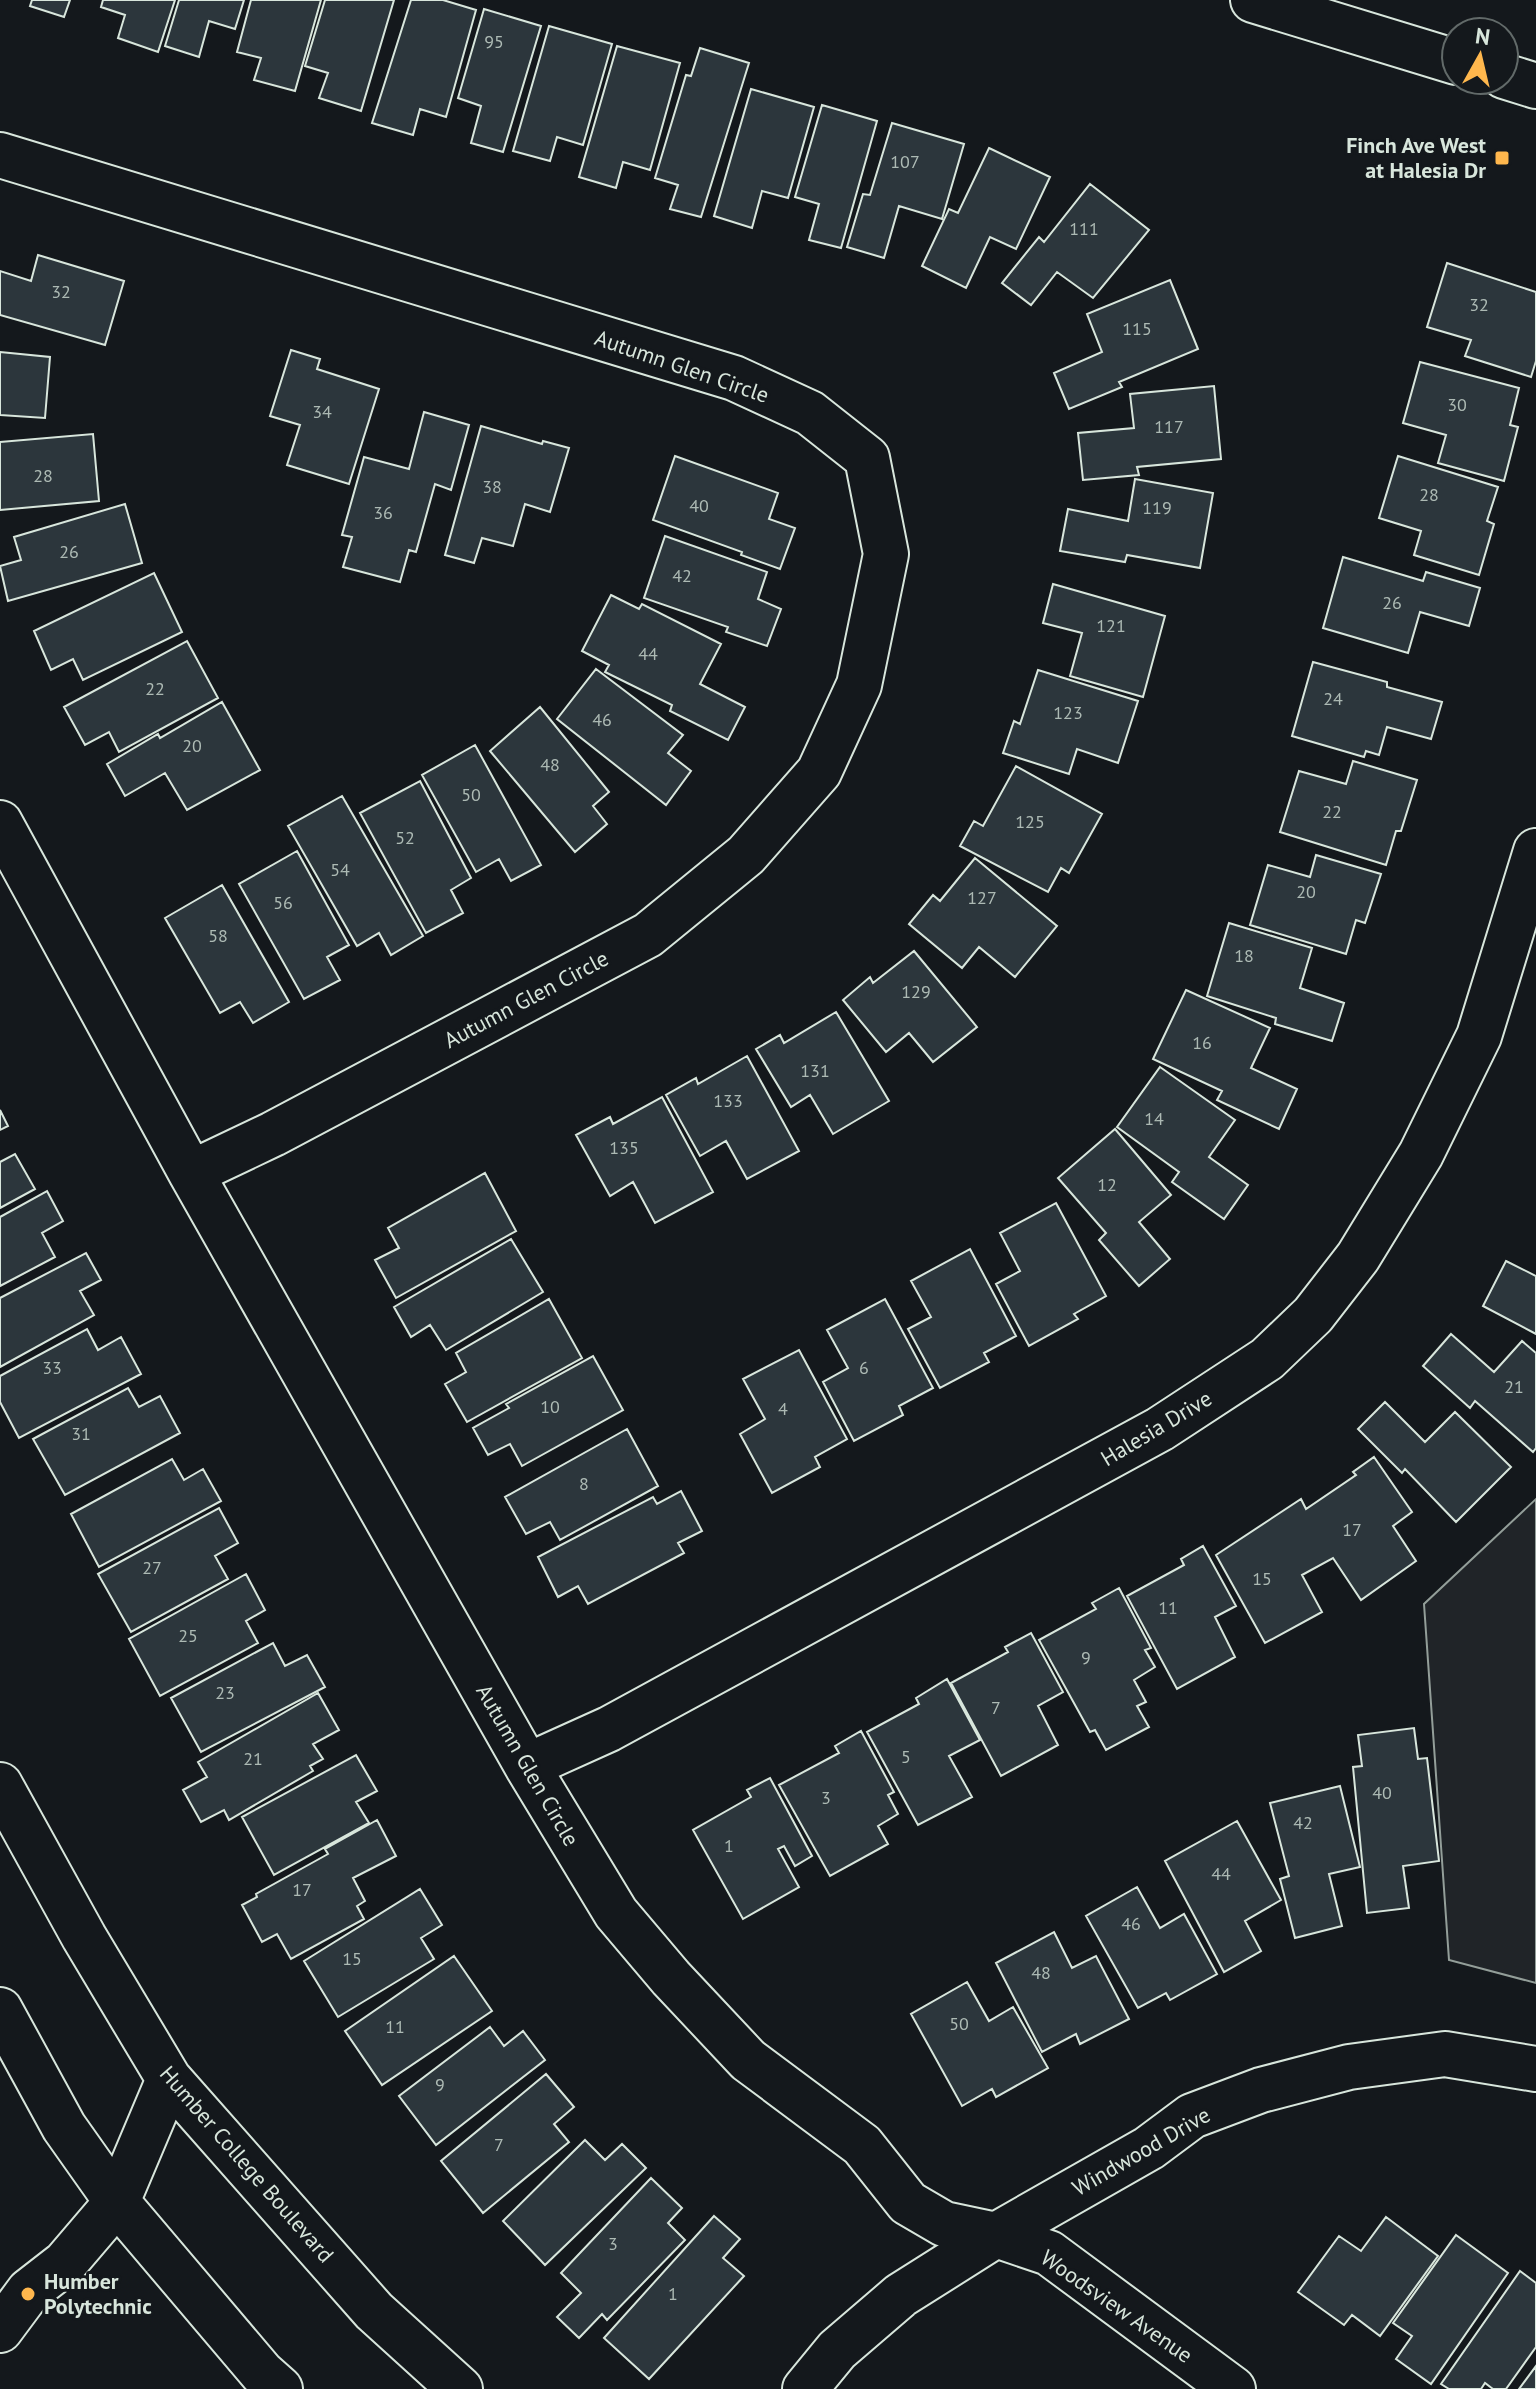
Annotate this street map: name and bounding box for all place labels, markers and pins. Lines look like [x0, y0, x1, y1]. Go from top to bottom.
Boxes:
place label: Finch Ave West at Halesia Dr [1346, 131, 1486, 184]
marker: Finch Ave West at Halesia Dr [1493, 149, 1511, 167]
place label: Humber Polytechnic [44, 2267, 152, 2320]
marker: Humber Polytechnic [19, 2285, 37, 2303]

